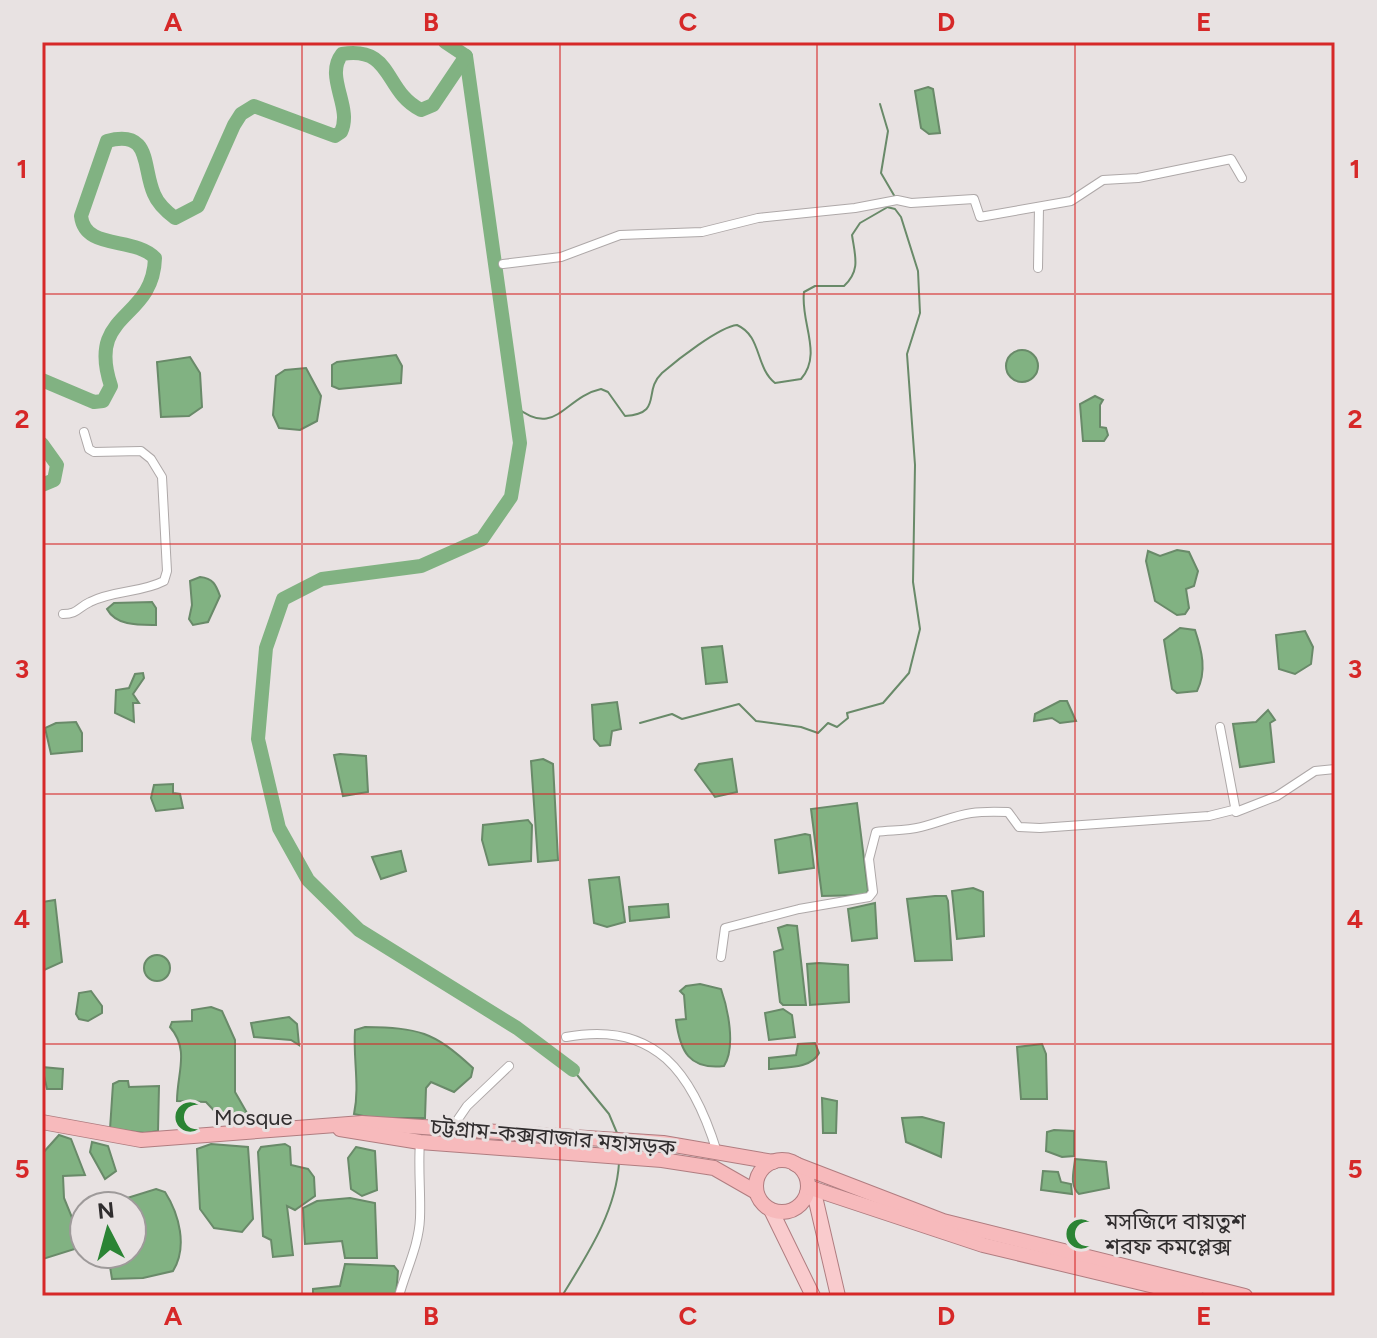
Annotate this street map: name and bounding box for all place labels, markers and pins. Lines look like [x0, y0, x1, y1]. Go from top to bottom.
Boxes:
mosque icon: Mosque [173, 1100, 207, 1134]
place label: Mosque [214, 1104, 293, 1131]
place label: মসজিদে বায়তুশ শরফ কমপ্লেক্স [1104, 1208, 1247, 1260]
mosque icon: মসজিদে বায়তুশ শরফ কমপ্লেক্স [1064, 1217, 1098, 1251]

